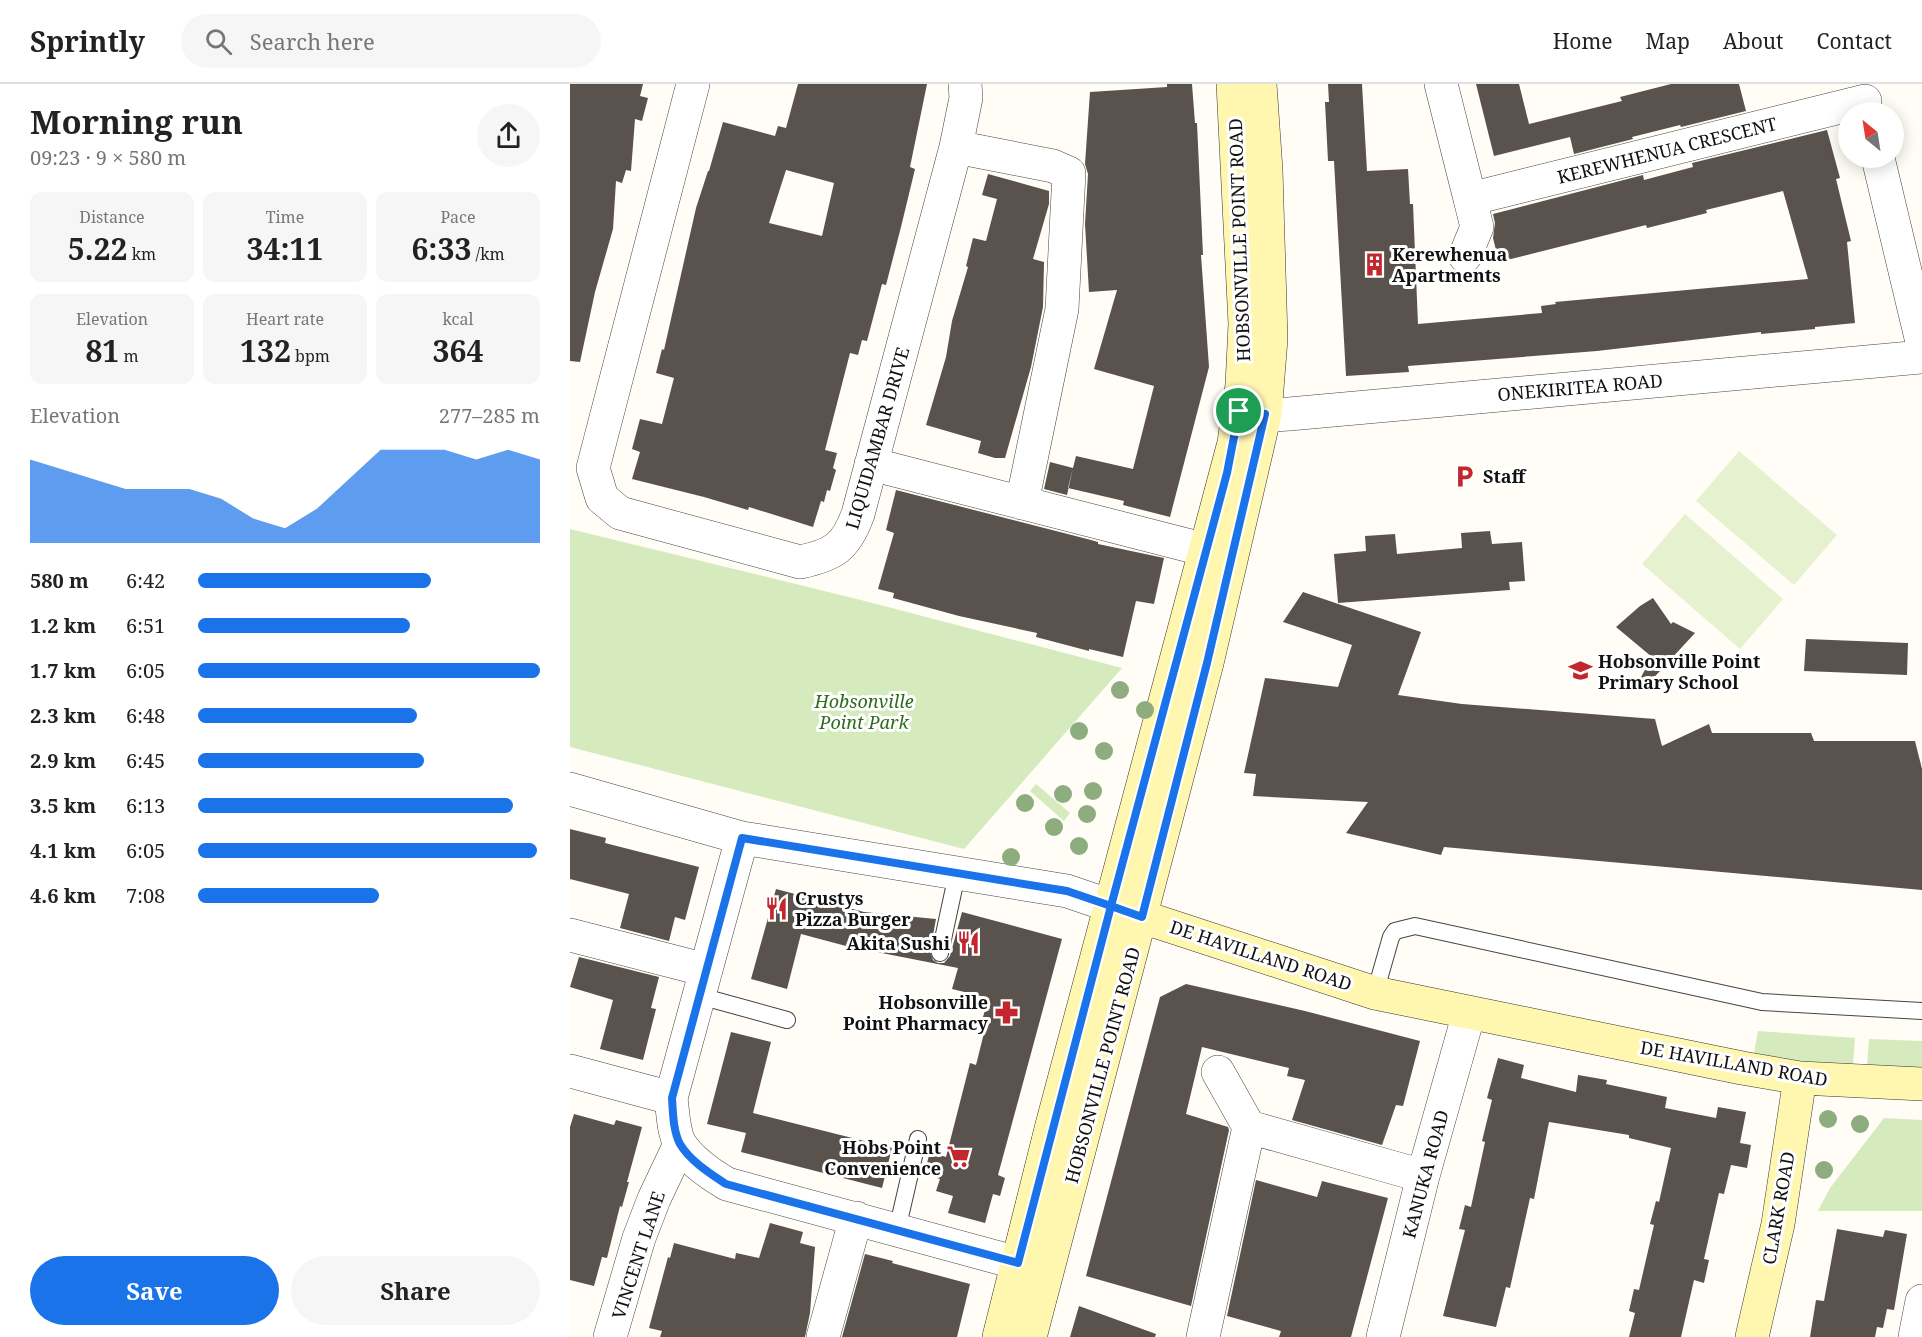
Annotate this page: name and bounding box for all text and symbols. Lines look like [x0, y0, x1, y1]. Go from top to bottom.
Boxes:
search box [181, 14, 601, 68]
text: Sprintly [30, 22, 145, 60]
icon: search [202, 25, 235, 58]
text: Search here [250, 26, 375, 56]
text: Home [1553, 27, 1613, 55]
text: Map [1646, 27, 1690, 55]
text: About [1723, 27, 1784, 55]
text: Contact [1817, 27, 1892, 55]
text: Morning run [30, 99, 243, 144]
north arrow [1838, 102, 1904, 168]
map controls [1838, 102, 1904, 168]
button: share [477, 104, 540, 167]
street label: KEREWHENUA CRESCENT [1555, 111, 1779, 189]
street label: HOBSONVILLE POINT ROAD [1223, 118, 1255, 362]
text: 09:23 · 9 × 580 m [30, 144, 186, 171]
text: Distance [79, 206, 145, 228]
text: Time [266, 206, 304, 228]
text: Pace [440, 206, 476, 228]
text: 5.22 [68, 228, 128, 269]
text: 34:11 [247, 228, 323, 269]
text: 6:33 [411, 228, 471, 269]
place label: Kerewhenua Apartments [1392, 242, 1508, 287]
text: km [128, 243, 156, 265]
text: /km [471, 243, 505, 265]
building icon: Kerewhenua Apartments [1361, 251, 1387, 277]
text: Elevation [76, 308, 148, 330]
text: Heart rate [246, 308, 324, 330]
text: kcal [443, 308, 473, 330]
text: 81 [85, 330, 119, 371]
text: 132 [240, 330, 291, 371]
text: 364 [433, 330, 483, 371]
street label: LIQUIDAMBAR DRIVE [839, 344, 915, 532]
text: m [119, 345, 139, 367]
text: bpm [291, 345, 330, 367]
street label: ONEKIRITEA ROAD [1496, 368, 1664, 406]
pin [1213, 385, 1264, 436]
icon: arrive [1222, 394, 1255, 427]
text: Elevation [30, 402, 120, 429]
text: 277–285 m [439, 402, 540, 429]
parking icon: Staff [1452, 463, 1478, 489]
place label: Staff [1483, 464, 1528, 488]
text: 580 m [30, 567, 89, 594]
text: 6:42 [126, 567, 165, 594]
text: 1.2 km [30, 612, 96, 639]
text: 6:51 [126, 612, 165, 639]
place label: Hobsonville Point Primary School [1598, 649, 1760, 694]
text: 1.7 km [30, 657, 96, 684]
text: 6:05 [126, 657, 165, 684]
school or university icon: Hobsonville Point Primary School [1567, 658, 1593, 684]
park label: Hobsonville Point Park [813, 689, 914, 734]
text: 2.3 km [30, 702, 96, 729]
text: 6:48 [126, 702, 165, 729]
text: 2.9 km [30, 747, 96, 774]
text: 6:45 [126, 747, 165, 774]
text: 3.5 km [30, 792, 96, 819]
text: 6:13 [126, 792, 165, 819]
text: 4.1 km [30, 837, 96, 864]
text: 6:05 [126, 837, 165, 864]
text: 4.6 km [30, 882, 96, 909]
text: 7:08 [126, 882, 165, 909]
place label: Crustys Pizza Burger [795, 886, 911, 931]
restaurant icon: Crustys Pizza Burger [764, 895, 790, 921]
street label: DE HAVILLAND ROAD [1167, 914, 1355, 996]
restaurant icon: Akita Sushi [955, 930, 981, 956]
place label: Akita Sushi [846, 931, 951, 955]
street label: HOBSONVILLE POINT ROAD [1059, 944, 1145, 1186]
place label: Hobsonville Point Pharmacy [843, 990, 989, 1035]
pharmacy icon: Hobsonville Point Pharmacy [993, 999, 1019, 1025]
street label: DE HAVILLAND ROAD [1638, 1035, 1830, 1091]
street label: KANUKA ROAD [1396, 1107, 1454, 1241]
place label: Hobs Point Convenience [824, 1135, 941, 1180]
supermarket icon: Hobs Point Convenience [946, 1144, 972, 1170]
street label: CLARK ROAD [1756, 1150, 1800, 1266]
street label: VINCENT LANE [606, 1188, 670, 1322]
button: Save [30, 1256, 279, 1325]
button: Share [291, 1256, 540, 1325]

